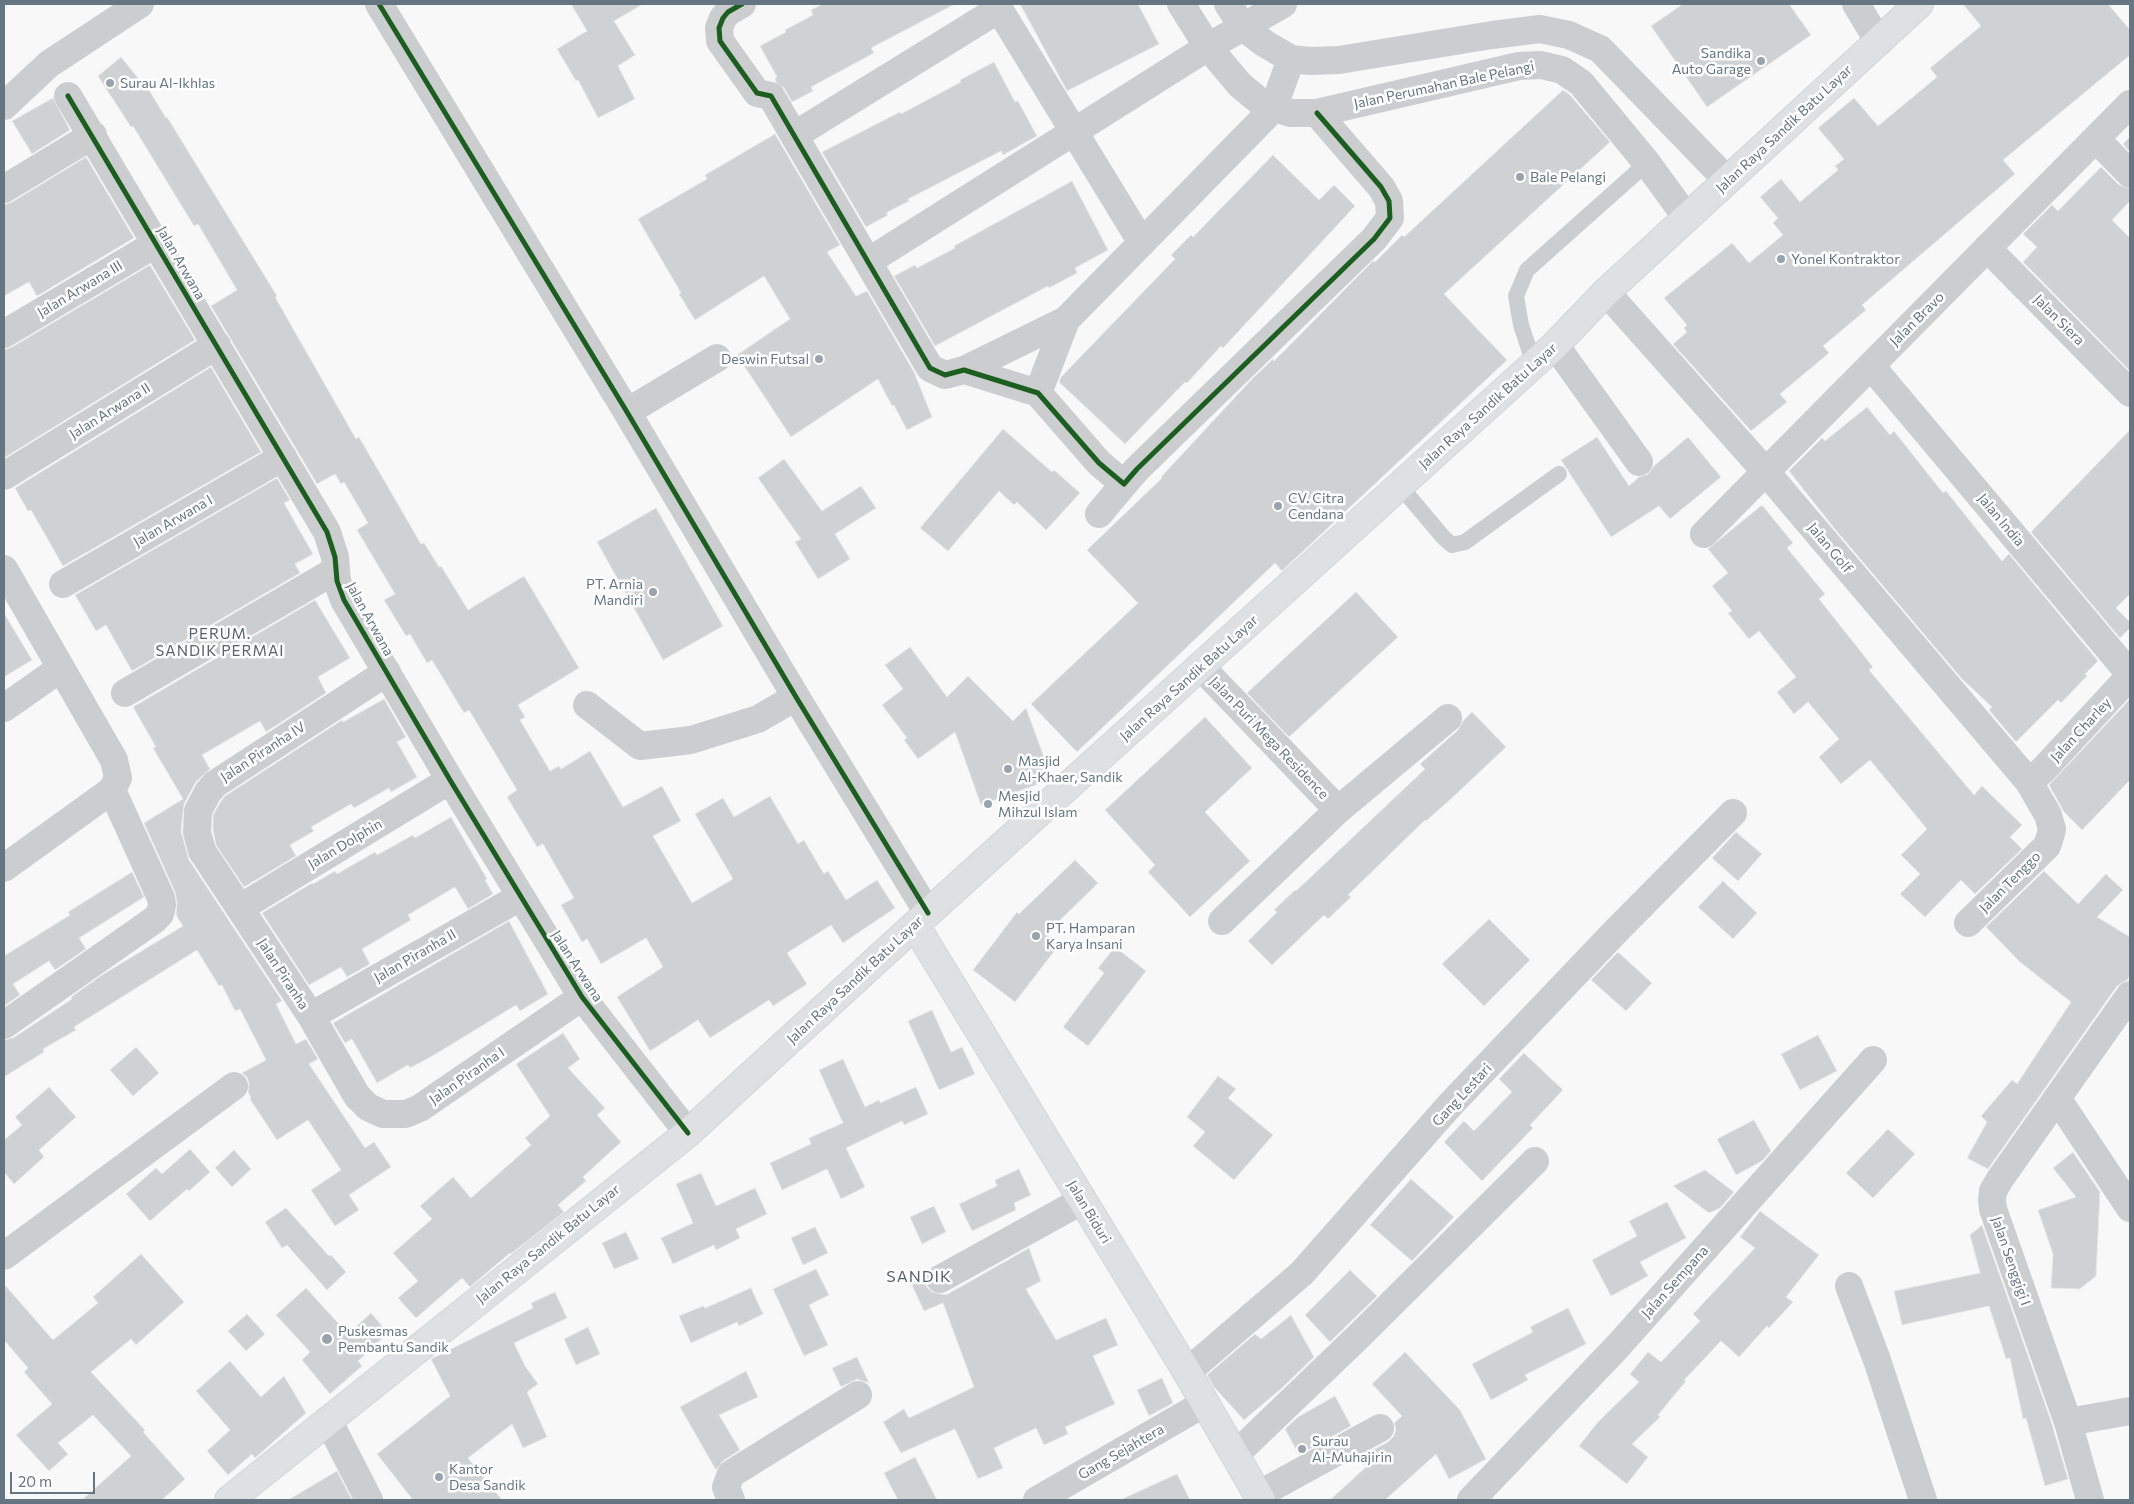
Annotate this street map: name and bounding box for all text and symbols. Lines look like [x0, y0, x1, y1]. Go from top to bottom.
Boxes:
place label: Sandika Auto Garage [1672, 45, 1751, 78]
marker: Sandika Auto Garage [1755, 55, 1767, 67]
street label: Jalan Perumahan Bale Pelangi [1352, 58, 1536, 112]
street label: Jalan Raya Sandik Batu Layar [1712, 62, 1856, 196]
place label: Surau Al-Ikhlas [120, 75, 215, 91]
marker: Surau Al-Ikhlas [104, 77, 116, 89]
place label: Bale Pelangi [1530, 169, 1606, 185]
marker: Bale Pelangi [1514, 171, 1526, 183]
street label: Jalan Arwana [153, 223, 209, 303]
place label: Yonel Kontraktor [1791, 251, 1900, 267]
marker: Yonel Kontraktor [1775, 253, 1787, 265]
street label: Jalan Arwana III [34, 257, 126, 321]
street label: Jalan Bravo [1886, 288, 1948, 350]
street label: Jalan Siera [2030, 291, 2088, 349]
street label: Jalan Raya Sandik Batu Layar [1416, 340, 1560, 472]
place label: Deswin Futsal [721, 351, 809, 367]
marker: Deswin Futsal [813, 353, 825, 365]
street label: Jalan Arwana II [66, 379, 154, 443]
place label: CV. Citra Cendana [1288, 490, 1344, 522]
street label: Jalan India [1974, 490, 2028, 550]
street label: Jalan Arwana I [130, 492, 216, 550]
marker: CV. Citra Cendana [1272, 500, 1284, 512]
street label: Jalan Golf [1804, 519, 1856, 577]
place label: PT. Arnia Mandiri [586, 576, 643, 608]
street label: Jalan Arwana [343, 579, 397, 659]
marker: PT. Arnia Mandiri [647, 586, 659, 598]
street label: Jalan Raya Sandik Batu Layar [1117, 612, 1261, 744]
district label: PERUM. SANDIK PERMAI [154, 625, 286, 660]
street label: Jalan Puri Mega Residence [1206, 673, 1332, 803]
street label: Jalan Charley [2047, 694, 2115, 766]
street label: Jalan Piranha IV [217, 718, 309, 786]
place label: Masjid Al-Khaer, Sandik [1018, 753, 1123, 786]
marker: Masjid Al-Khaer, Sandik [1002, 763, 1014, 775]
place label: Mesjid Mihzul Islam [998, 788, 1077, 820]
marker: Mesjid Mihzul Islam [982, 798, 994, 810]
street label: Jalan Dolphin [305, 815, 385, 873]
street label: Jalan Tenggo [1976, 848, 2044, 916]
street label: Jalan Raya Sandik Batu Layar [783, 913, 927, 1047]
place label: PT. Hamparan Karya Insani [1046, 920, 1135, 952]
street label: Jalan Piranha II [371, 926, 459, 986]
street label: Jalan Arwana [548, 927, 606, 1005]
marker: PT. Hamparan Karya Insani [1030, 930, 1042, 942]
street label: Jalan Piranha [254, 935, 312, 1013]
street label: Jalan Piranha I [426, 1044, 508, 1108]
street label: Gang Lestari [1429, 1060, 1495, 1130]
street label: Jalan Biduri [1064, 1177, 1114, 1247]
street label: Jalan Raya Sandik Batu Layar [473, 1181, 623, 1307]
street label: Jalan Senggigi I [1988, 1214, 2034, 1308]
street label: Jalan Sempana [1638, 1242, 1712, 1322]
district label: SANDIK [886, 1267, 952, 1287]
place label: Puskesmas Pembantu Sandik [338, 1323, 449, 1355]
marker: Puskesmas Pembantu Sandik [320, 1332, 334, 1346]
street label: Gang Sejahtera [1075, 1421, 1167, 1483]
place label: Surau Al-Muhajirin [1312, 1433, 1392, 1465]
marker: Surau Al-Muhajirin [1296, 1443, 1308, 1455]
place label: Kantor Desa Sandik [449, 1461, 526, 1494]
scale bar [12, 1462, 98, 1494]
marker: Kantor Desa Sandik [433, 1471, 445, 1483]
text: 20 m [18, 1472, 52, 1490]

